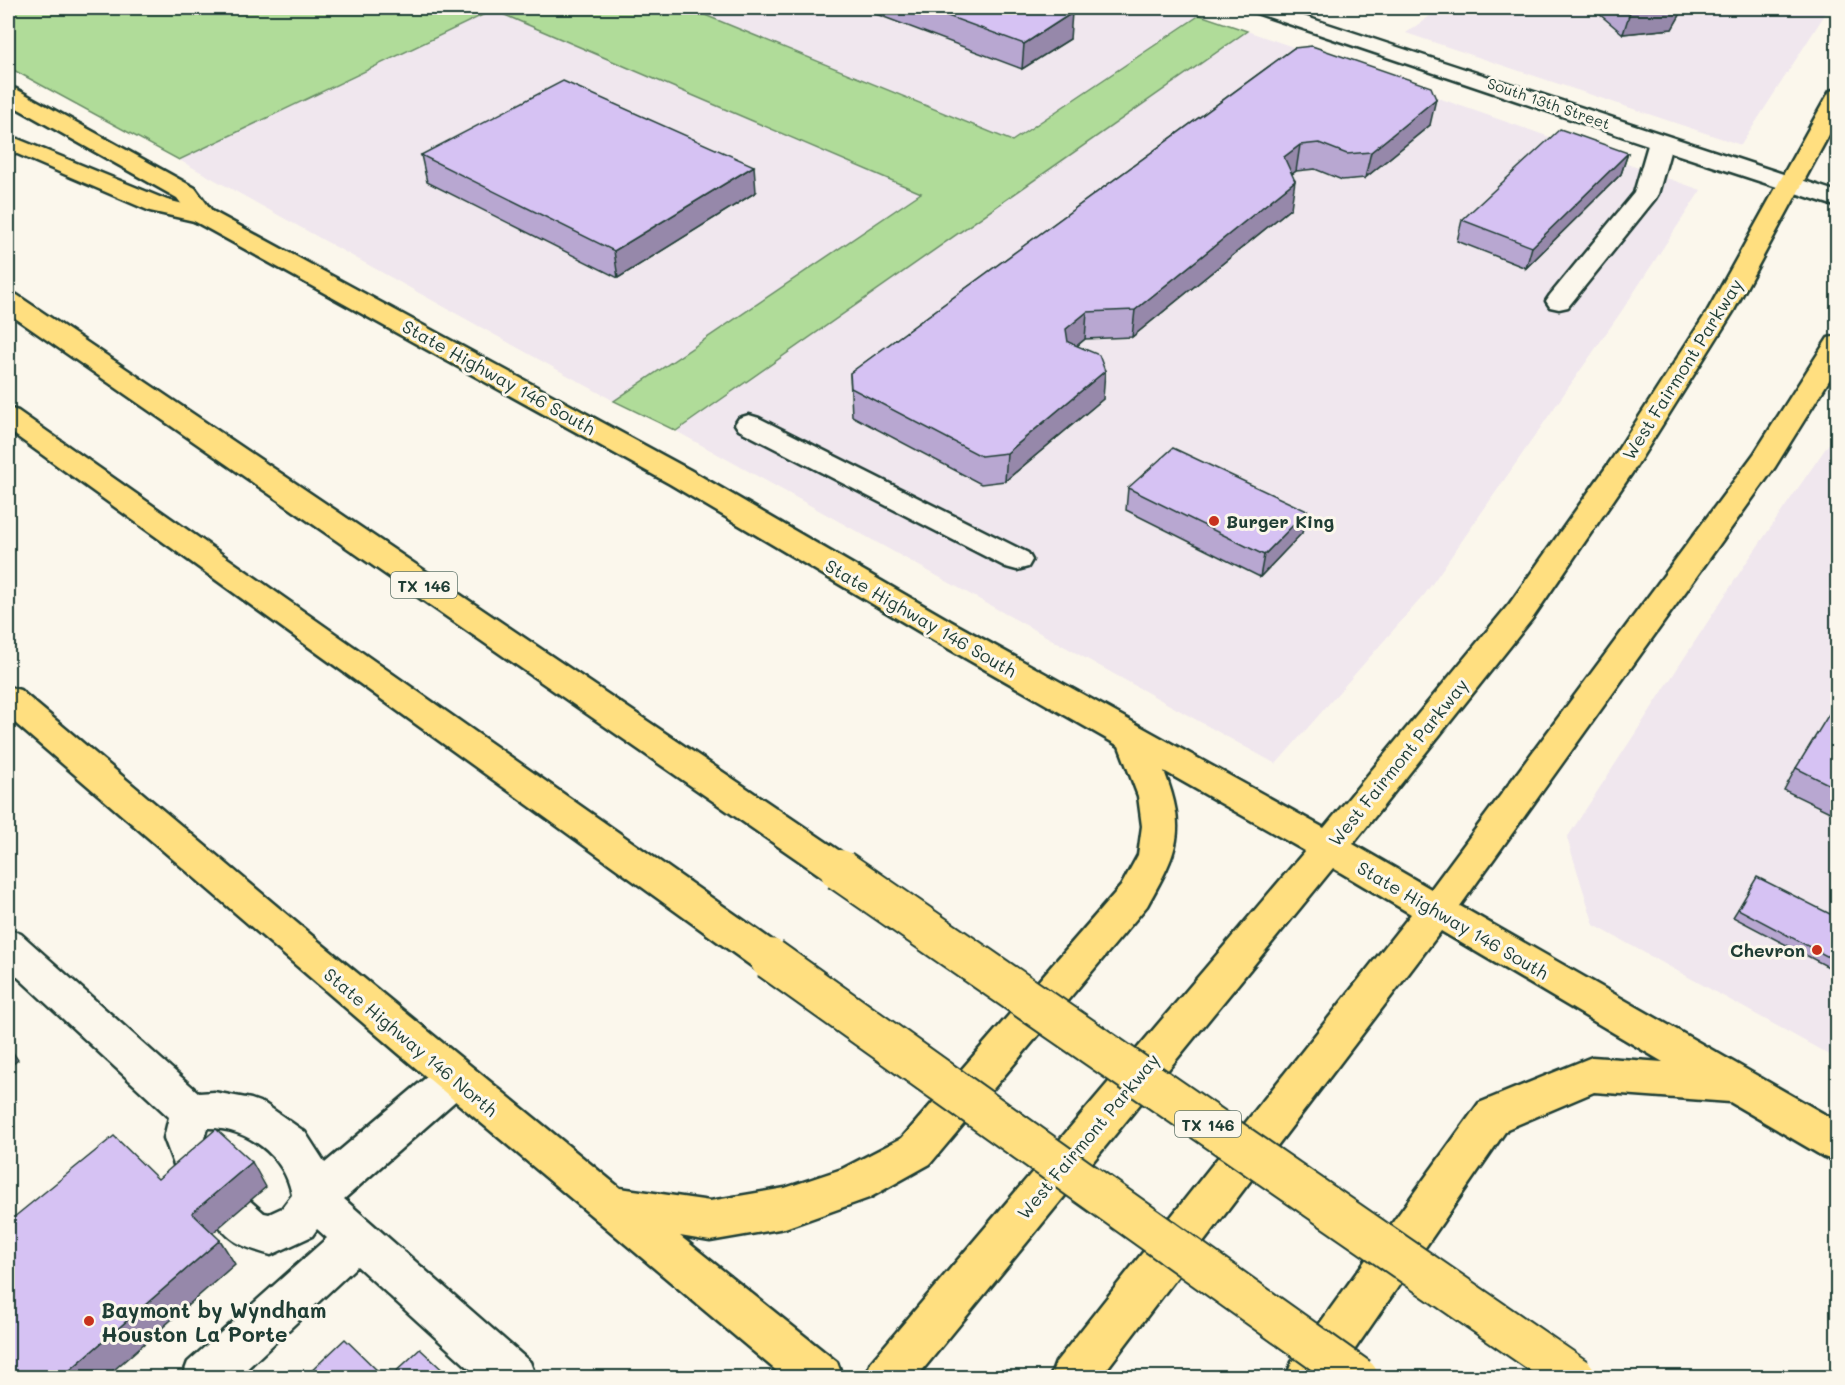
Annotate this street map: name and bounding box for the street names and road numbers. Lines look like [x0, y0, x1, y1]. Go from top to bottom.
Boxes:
street label: South 13th Street [1485, 73, 1613, 133]
street label: West Fairmont Parkway [1616, 274, 1748, 464]
street label: State Highway 146 South [398, 314, 600, 440]
street label: State Highway 146 South [821, 553, 1021, 683]
road number: TX 146 [391, 572, 457, 598]
street label: West Fairmont Parkway [1323, 673, 1473, 851]
street label: State Highway 146 South [1353, 855, 1553, 985]
street label: State Highway 146 North [319, 962, 503, 1122]
street label: West Fairmont Parkway [1012, 1048, 1164, 1224]
road number: TX 146 [1175, 1111, 1241, 1137]

